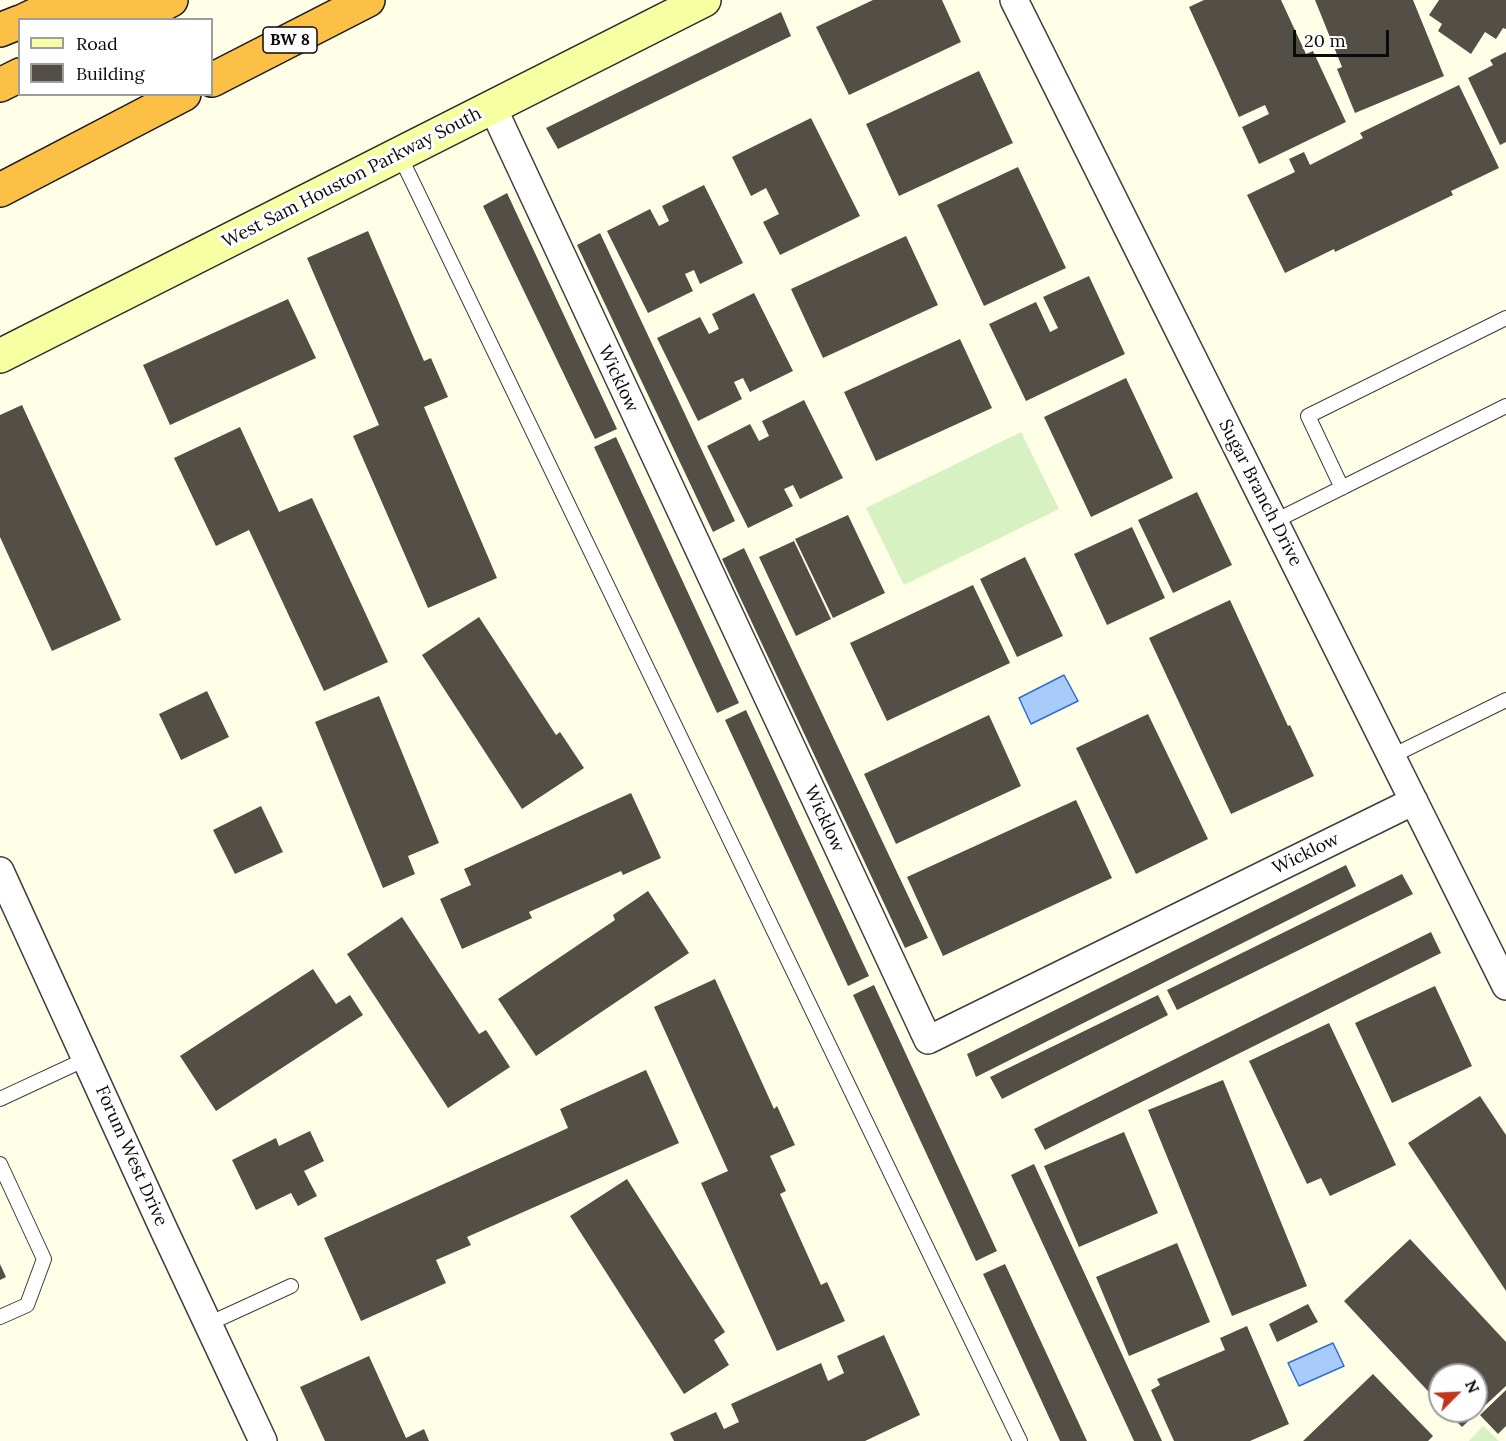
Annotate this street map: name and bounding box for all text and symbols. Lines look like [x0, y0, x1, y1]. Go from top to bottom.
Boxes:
legend [18, 18, 213, 96]
scale bar [1296, 18, 1392, 56]
road number: BW 8 [263, 27, 317, 53]
text: 20 m [1304, 29, 1346, 52]
text: Road [76, 32, 118, 55]
text: Building [76, 62, 144, 85]
street label: West Sam Houston Parkway South [219, 103, 485, 253]
street label: Wicklow [593, 342, 643, 416]
street label: Sugar Branch Drive [1214, 416, 1306, 570]
street label: Wicklow [799, 782, 849, 856]
street label: Wicklow [1269, 829, 1343, 879]
street label: Forum West Drive [90, 1082, 172, 1230]
north arrow [1428, 1363, 1488, 1423]
text: N [1461, 1377, 1484, 1396]

